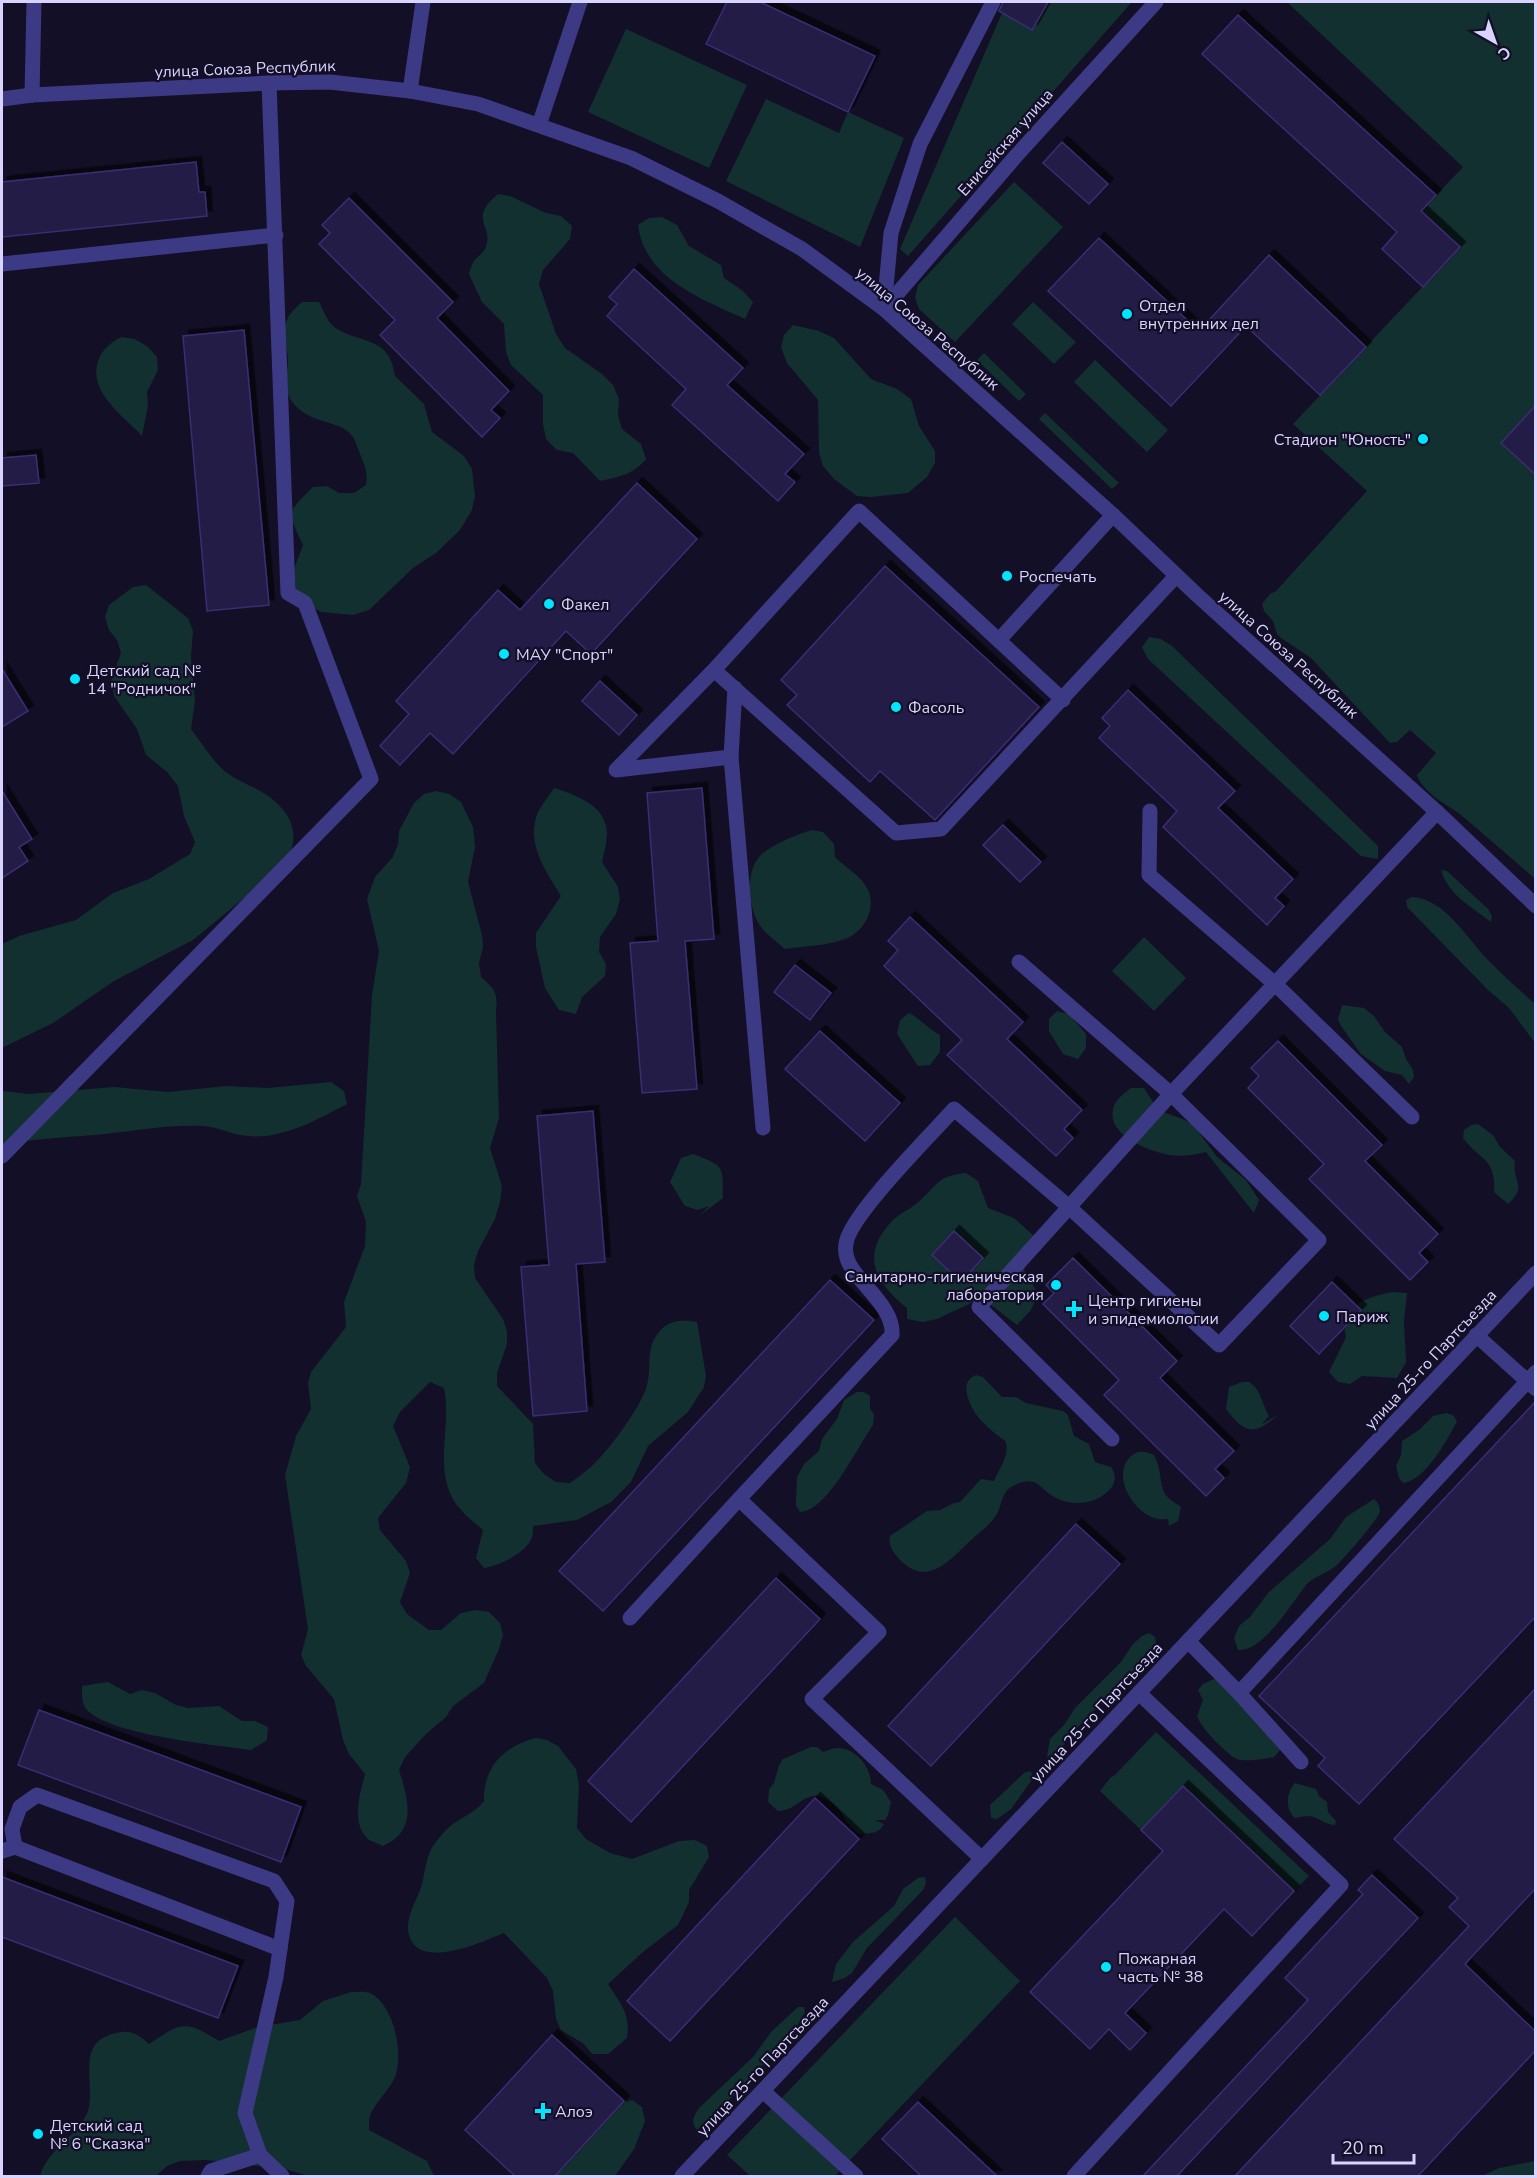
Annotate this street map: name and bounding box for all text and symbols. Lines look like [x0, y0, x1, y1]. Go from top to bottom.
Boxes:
north arrow [1465, 12, 1525, 72]
text: С [1493, 41, 1515, 65]
street label: улица Союза Республик [154, 55, 336, 83]
street label: Енисейская улица [953, 84, 1059, 201]
street label: улица Союза Республик [851, 262, 1004, 396]
place label: Отдел внутренних дел [1139, 295, 1259, 335]
marker: Отдел внутренних дел [1120, 307, 1134, 321]
place label: Стадион "Юность" [1274, 429, 1411, 451]
marker: Стадион "Юность" [1416, 432, 1430, 446]
place label: Роспечать [1019, 566, 1097, 588]
marker: Роспечать [1000, 569, 1014, 583]
street label: улица Союза Республик [1214, 586, 1363, 724]
place label: Факел [561, 594, 609, 616]
marker: Факел [542, 597, 556, 611]
place label: МАУ "Спорт" [516, 644, 613, 666]
marker: МАУ "Спорт" [497, 647, 511, 661]
place label: Детский сад № 14 "Родничок" [87, 660, 201, 700]
marker: Детский сад № 14 "Родничок" [68, 672, 82, 686]
place label: Фасоль [908, 697, 964, 719]
marker: Фасоль [889, 700, 903, 714]
place label: Санитарно-гигиеническая лаборатория [845, 1266, 1044, 1306]
marker: Санитарно-гигиеническая лаборатория [1049, 1278, 1063, 1292]
street label: улица 25-го Партсъезда [1360, 1285, 1502, 1435]
place label: Центр гигиены и эпидемиологии [1088, 1290, 1219, 1330]
marker: Центр гигиены и эпидемиологии [1065, 1300, 1083, 1318]
place label: Париж [1336, 1306, 1389, 1328]
marker: Париж [1317, 1309, 1331, 1323]
street label: улица 25-го Партсъезда [1026, 1638, 1168, 1788]
place label: Пожарная часть № 38 [1118, 1948, 1203, 1988]
marker: Пожарная часть № 38 [1099, 1960, 1113, 1974]
street label: улица 25-го Партсъезда [692, 1992, 834, 2142]
place label: Алоэ [555, 2101, 593, 2123]
marker: Алоэ [536, 2104, 550, 2118]
place label: Детский сад № 6 "Сказка" [50, 2115, 150, 2155]
marker: Детский сад № 6 "Сказка" [31, 2127, 45, 2141]
scale bar [1333, 2127, 1414, 2165]
text: 20 m [1342, 2136, 1384, 2160]

